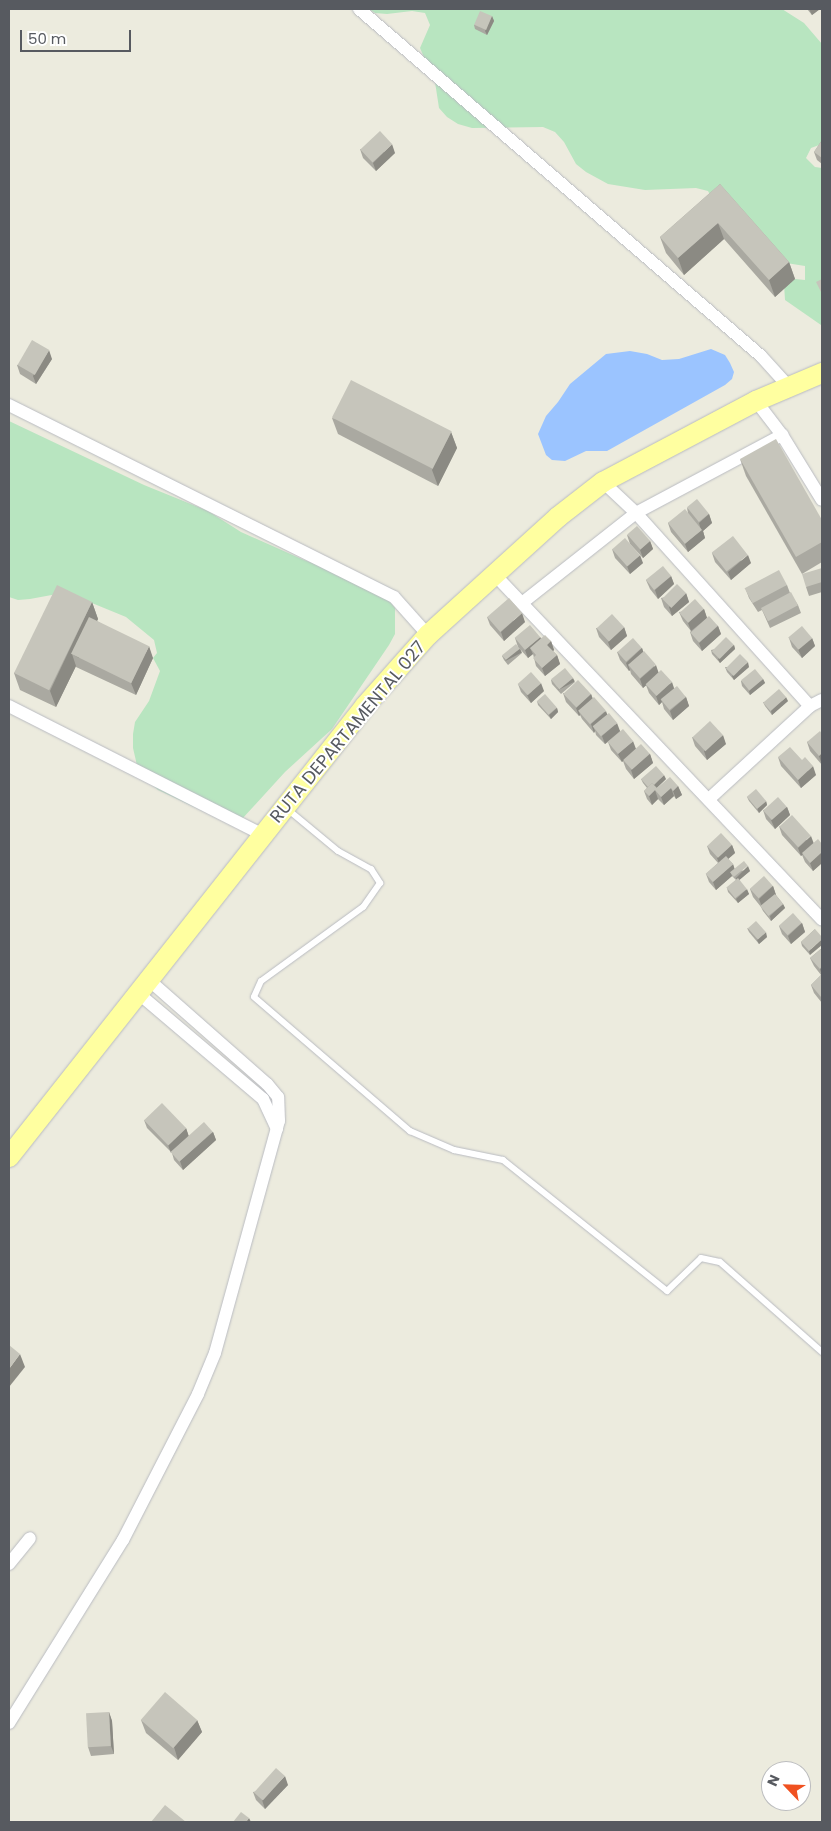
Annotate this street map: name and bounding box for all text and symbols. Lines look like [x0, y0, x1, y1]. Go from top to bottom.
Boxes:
scale bar [22, 20, 134, 52]
text: 50 m [28, 28, 66, 49]
street label: RUTA DEPARTAMENTAL 027 [266, 637, 430, 827]
north arrow [761, 1761, 811, 1811]
text: N [762, 1771, 784, 1789]

